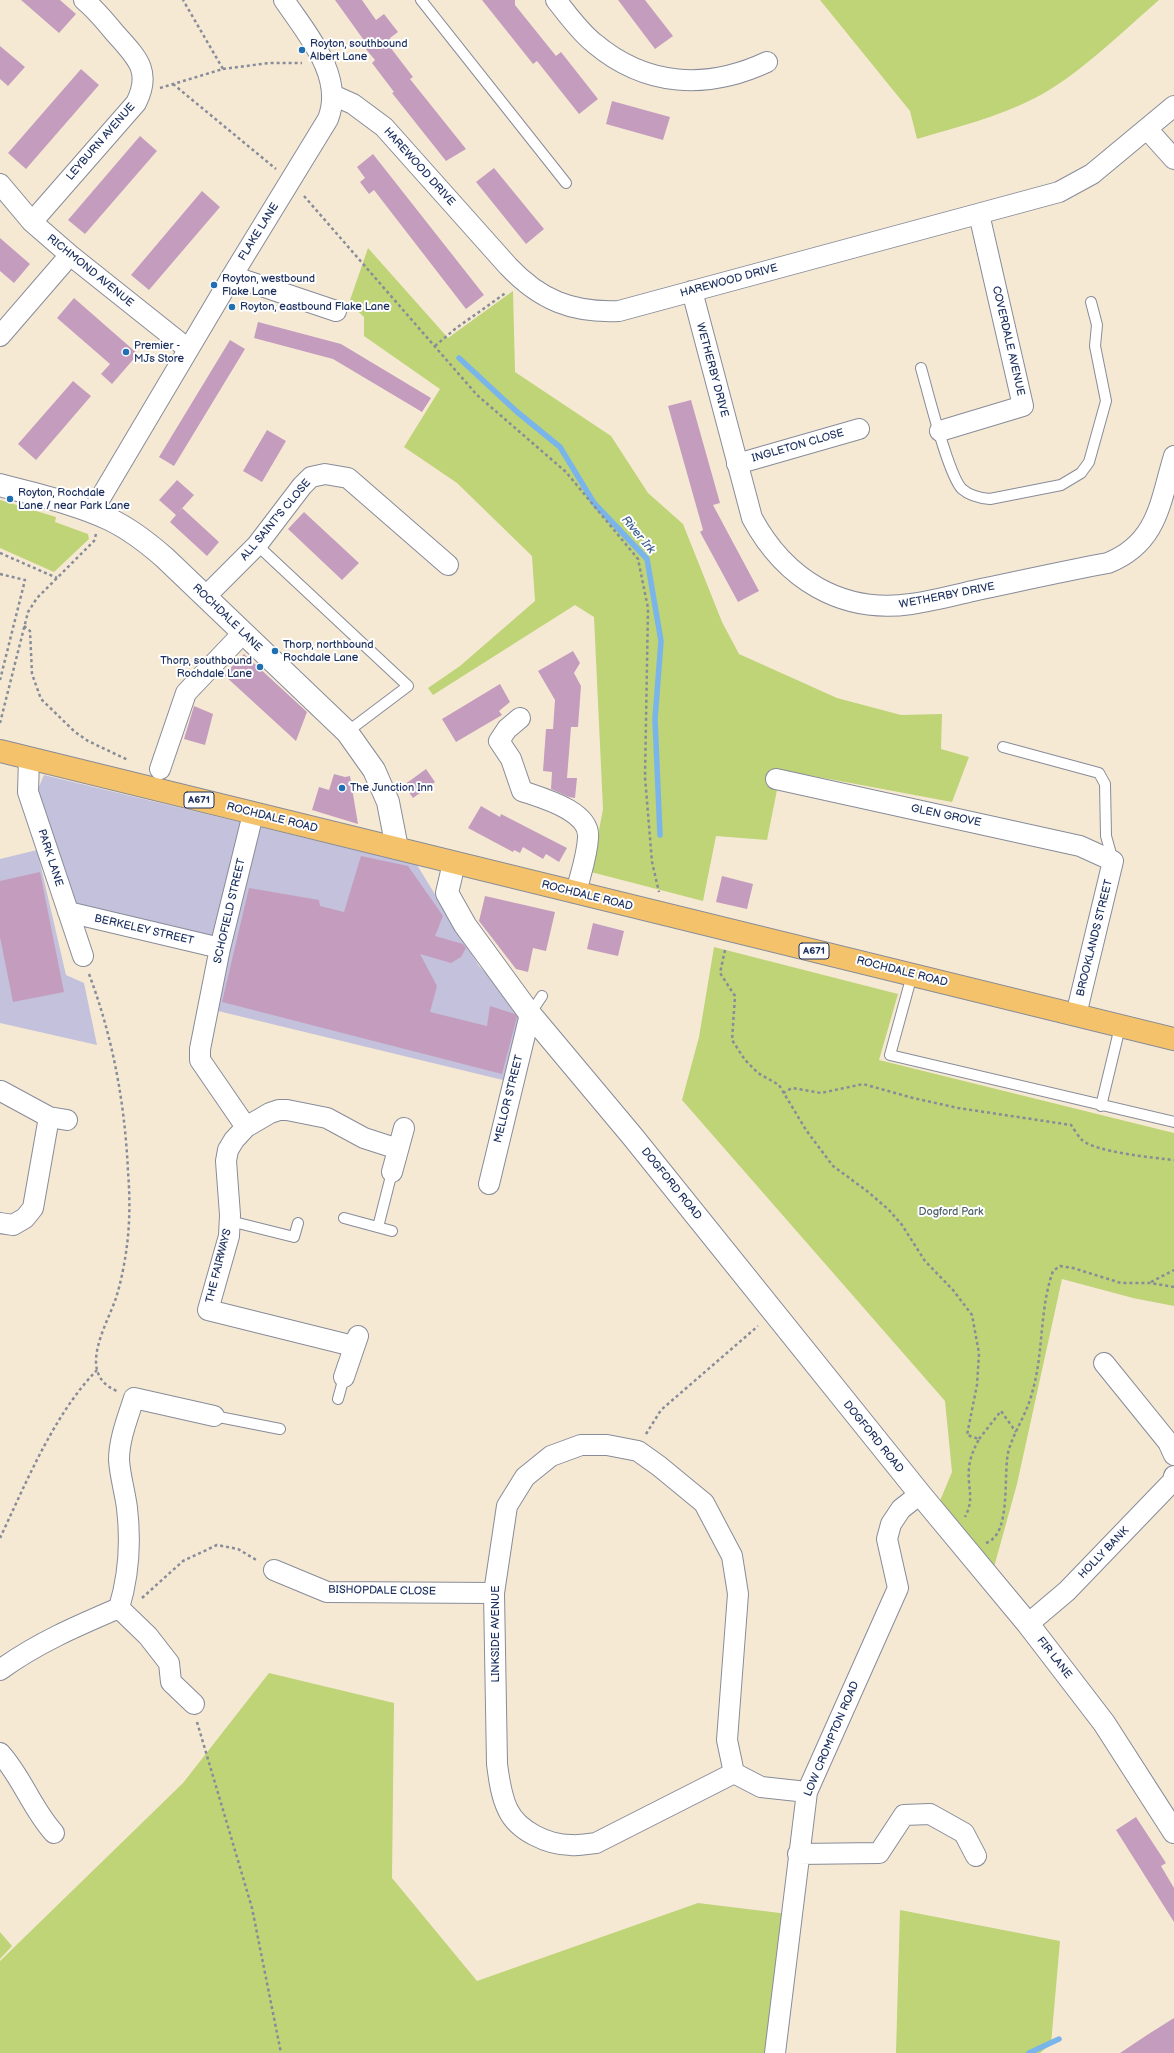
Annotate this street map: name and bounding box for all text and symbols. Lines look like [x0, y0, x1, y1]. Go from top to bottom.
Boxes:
place label: Royton, southbound Albert Lane [310, 37, 408, 63]
marker: Royton, southbound Albert Lane [297, 45, 307, 55]
street label: LEYBURN AVENUE [64, 101, 138, 183]
street label: HAREWOOD DRIVE [381, 125, 457, 209]
street label: FLAKE LANE [236, 201, 282, 263]
street label: RICHMOND AVENUE [44, 232, 136, 310]
street label: HAREWOOD DRIVE [679, 262, 779, 300]
place label: Royton, westbound Flake Lane [222, 272, 315, 298]
marker: Royton, westbound Flake Lane [209, 280, 219, 290]
street label: COVERDALE AVENUE [989, 285, 1027, 397]
place label: Royton, eastbound Flake Lane [240, 300, 390, 314]
marker: Royton, eastbound Flake Lane [227, 302, 237, 312]
street label: WETHERBY DRIVE [693, 321, 731, 419]
place label: Premier - MJs Store [134, 339, 184, 365]
marker: Premier - MJs Store [121, 347, 131, 357]
street label: INGLETON CLOSE [750, 427, 846, 465]
street label: ALL SAINT'S CLOSE [238, 477, 314, 563]
place label: Royton, Rochdale Lane / near Park Lane [18, 486, 130, 512]
marker: Royton, Rochdale Lane / near Park Lane [5, 494, 15, 504]
water label: River Irk [618, 513, 658, 557]
street label: WETHERBY DRIVE [898, 580, 996, 612]
street label: ROCHDALE LANE [190, 581, 264, 655]
place label: Thorp, northbound Rochdale Lane [283, 638, 374, 664]
marker: Thorp, northbound Rochdale Lane [270, 646, 280, 656]
place label: Thorp, southbound Rochdale Lane [160, 654, 252, 680]
marker: Thorp, southbound Rochdale Lane [255, 662, 265, 672]
place label: The Junction Inn [350, 781, 433, 795]
marker: The Junction Inn [337, 783, 347, 793]
road number: A671 [184, 792, 214, 808]
street label: ROCHDALE ROAD [225, 800, 319, 836]
street label: GLEN GROVE [910, 802, 982, 830]
street label: PARK LANE [35, 828, 65, 888]
street label: SCHOFIELD STREET [211, 857, 249, 965]
street label: ROCHDALE ROAD [540, 878, 634, 914]
street label: BROOKLANDS STREET [1074, 878, 1116, 998]
street label: BERKELEY STREET [93, 912, 195, 948]
road number: A671 [799, 943, 829, 959]
street label: ROCHDALE ROAD [855, 954, 949, 990]
street label: MELLOR STREET [492, 1054, 526, 1144]
street label: DOGFORD ROAD [638, 1145, 704, 1223]
park label: Dogford Park [919, 1205, 983, 1219]
street label: THE FAIRWAYS [203, 1228, 235, 1304]
street label: DOGFORD ROAD [840, 1398, 906, 1476]
street label: HOLLY BANK [1076, 1524, 1132, 1582]
street label: BISHOPDALE CLOSE [328, 1583, 436, 1599]
street label: LINKSIDE AVENUE [489, 1586, 503, 1682]
street label: FIR LANE [1034, 1635, 1074, 1681]
street label: LOW CROMPTON ROAD [802, 1680, 862, 1798]

